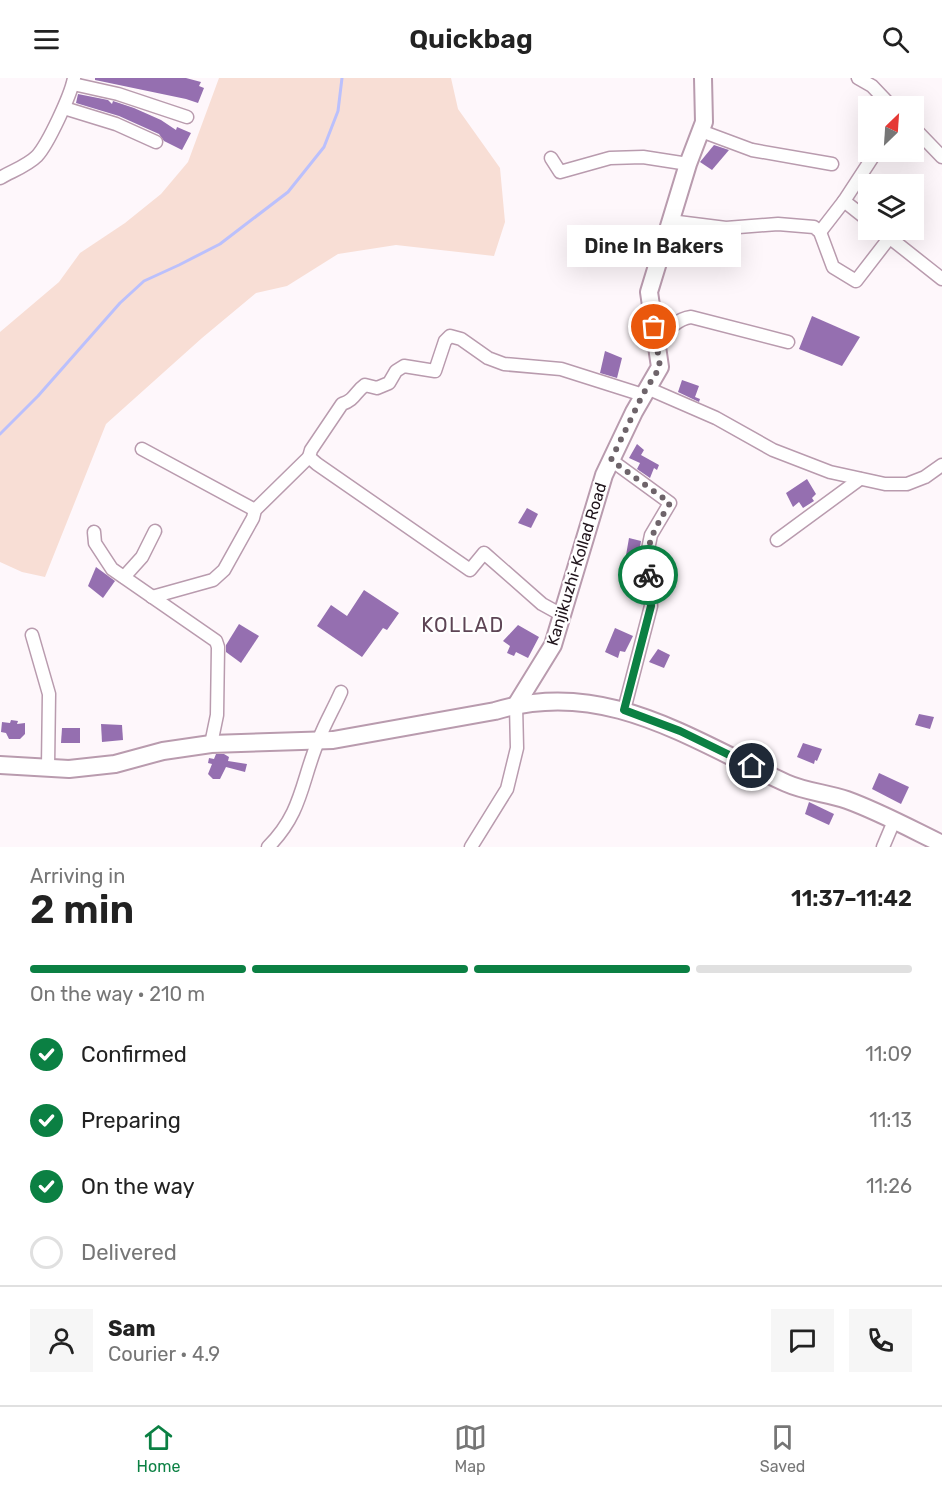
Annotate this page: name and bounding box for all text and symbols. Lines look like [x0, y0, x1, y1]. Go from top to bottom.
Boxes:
icon: menu [30, 23, 63, 56]
text: Quickbag [409, 23, 533, 55]
icon: search [879, 23, 912, 56]
north arrow [858, 96, 924, 162]
map controls [858, 96, 924, 240]
button: layers [858, 174, 924, 240]
callout: Dine In Bakers [567, 225, 741, 267]
text: Dine In Bakers [584, 234, 724, 258]
pin [628, 301, 679, 352]
icon: bag [637, 310, 670, 343]
street label: Kanjikuzhi-Kollad Road [543, 480, 610, 648]
courier [618, 545, 678, 605]
icon: bike [632, 559, 665, 592]
district label: KOLLAD [421, 613, 505, 637]
pin [726, 740, 777, 791]
icon: home [735, 749, 768, 782]
text: Arriving in [30, 864, 125, 888]
text: 11:37–11:42 [791, 885, 912, 912]
text: 2 min [30, 887, 134, 933]
text: On the way · 210 m [30, 982, 205, 1006]
icon: check [30, 1038, 63, 1071]
text: Confirmed [81, 1041, 187, 1068]
text: 11:09 [865, 1042, 912, 1066]
icon: check [30, 1104, 63, 1137]
text: Preparing [81, 1107, 181, 1134]
text: 11:13 [869, 1108, 912, 1132]
icon: check [30, 1170, 63, 1203]
text: On the way [81, 1173, 195, 1200]
text: 11:26 [866, 1174, 912, 1198]
text: Delivered [81, 1239, 177, 1266]
button: person [30, 1309, 93, 1372]
button: chat [771, 1309, 834, 1372]
button: phone [849, 1309, 912, 1372]
text: Sam [108, 1315, 156, 1342]
text: Courier · 4.9 [108, 1342, 220, 1366]
tab: Home [137, 1421, 180, 1476]
tab: Map [454, 1421, 487, 1476]
tab: Saved [760, 1421, 805, 1476]

